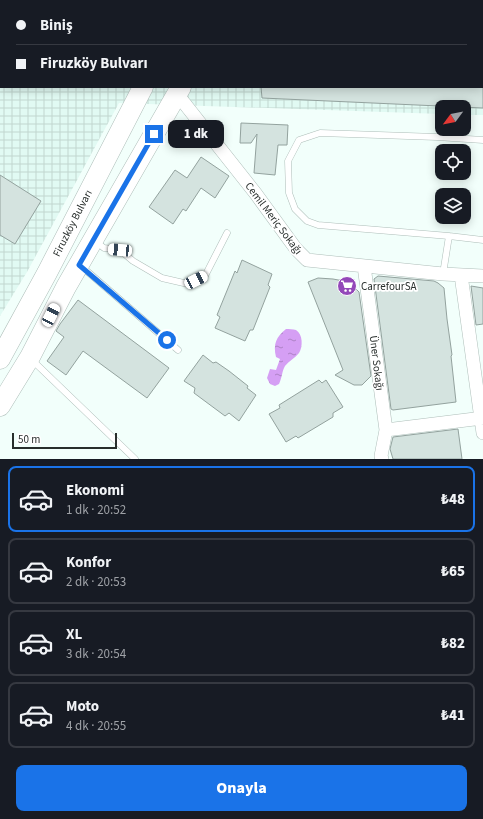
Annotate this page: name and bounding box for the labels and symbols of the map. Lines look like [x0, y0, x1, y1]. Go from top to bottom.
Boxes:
north arrow [435, 100, 471, 136]
callout: 1 dk [168, 120, 224, 148]
route end [145, 125, 163, 143]
street label: Cemil Meriç Sokağı [242, 179, 306, 257]
street label: Firuzköy Bulvarı [49, 187, 96, 259]
car [108, 243, 132, 257]
car [183, 269, 209, 291]
supermarket icon: CarrefourSA [336, 275, 358, 297]
place label: CarrefourSA [361, 279, 417, 294]
car [40, 302, 62, 328]
route start [158, 331, 176, 349]
street label: Üner Sokağı [366, 335, 387, 392]
scale bar [12, 431, 117, 450]

